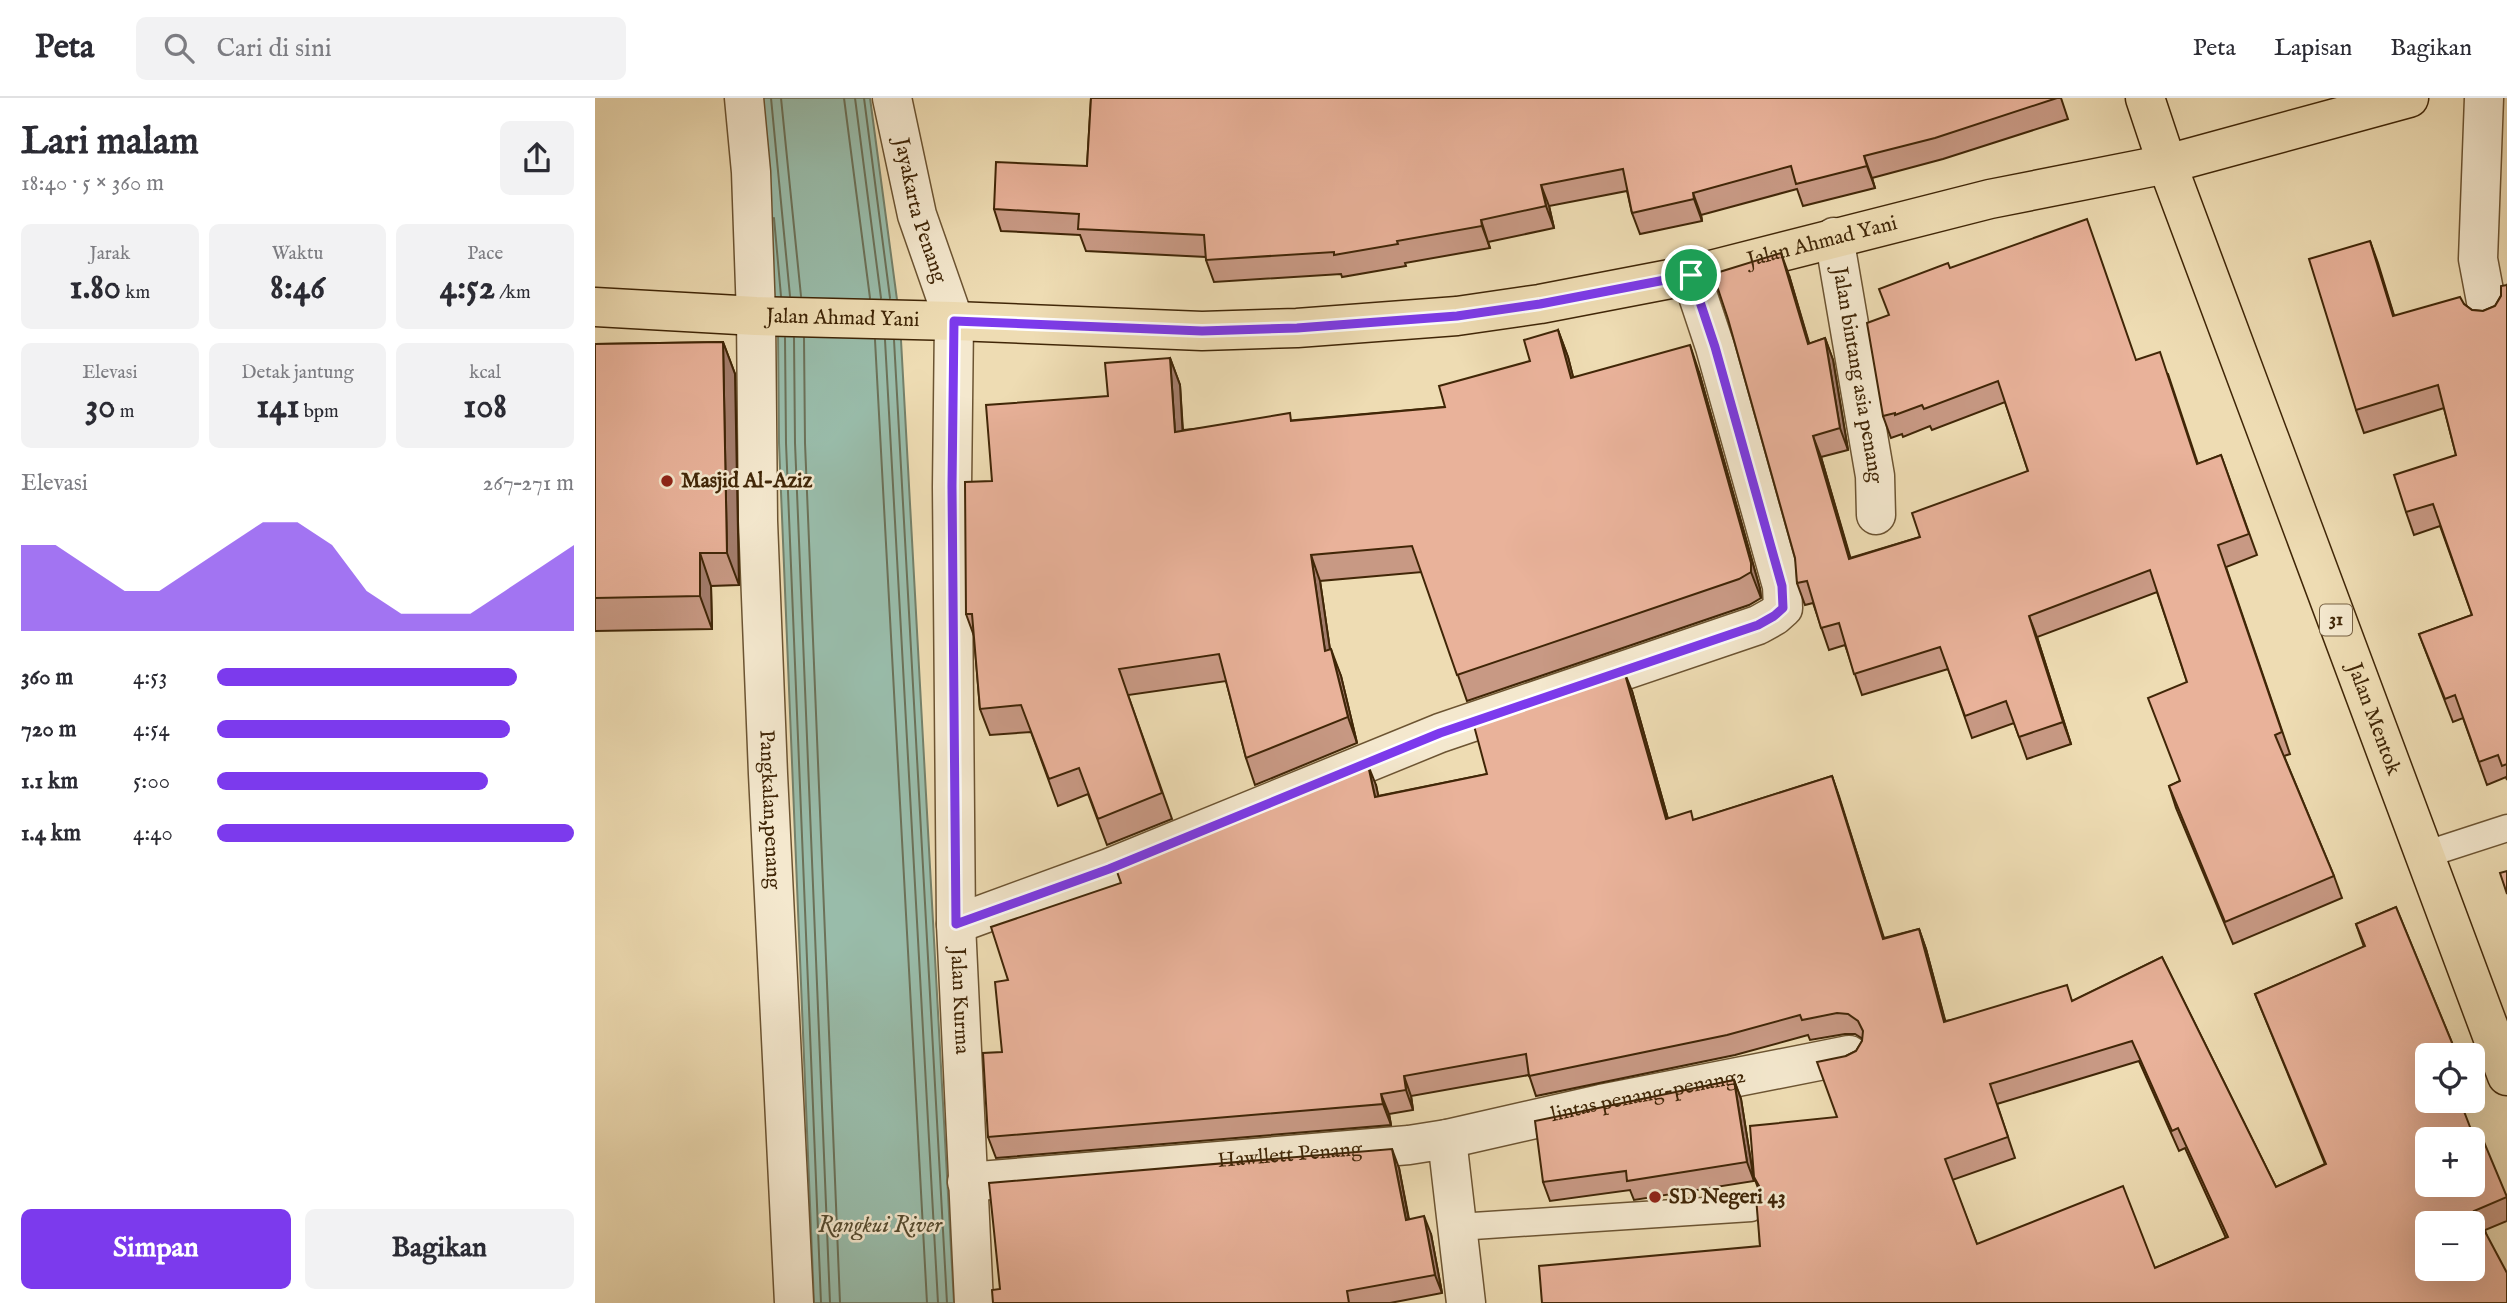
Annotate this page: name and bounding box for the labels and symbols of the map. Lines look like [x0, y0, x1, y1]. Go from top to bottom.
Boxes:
street label: Jayakarta Penang [887, 134, 953, 287]
street label: Jalan Ahmad Yani [1742, 210, 1900, 274]
pin [1661, 245, 1721, 305]
street label: Jalan bintang asia penang [1826, 263, 1889, 484]
street label: Jalan Ahmad Yani [763, 303, 920, 334]
place label: Masjid Al-Aziz [681, 468, 813, 495]
marker: Masjid Al-Aziz [659, 473, 675, 489]
road number: 31 [2320, 604, 2352, 636]
street label: Jalan Mentok [2340, 657, 2407, 780]
street label: Pangkalan,penang [753, 729, 787, 890]
street label: Jalan Kurma [944, 945, 976, 1056]
street label: lintas penang-penang2 [1548, 1062, 1748, 1128]
street label: Hawllett Penang [1216, 1135, 1364, 1174]
place label: SD Negeri 43 [1669, 1184, 1786, 1211]
marker: SD Negeri 43 [1647, 1189, 1663, 1205]
water label: Rangkui River [818, 1211, 943, 1241]

